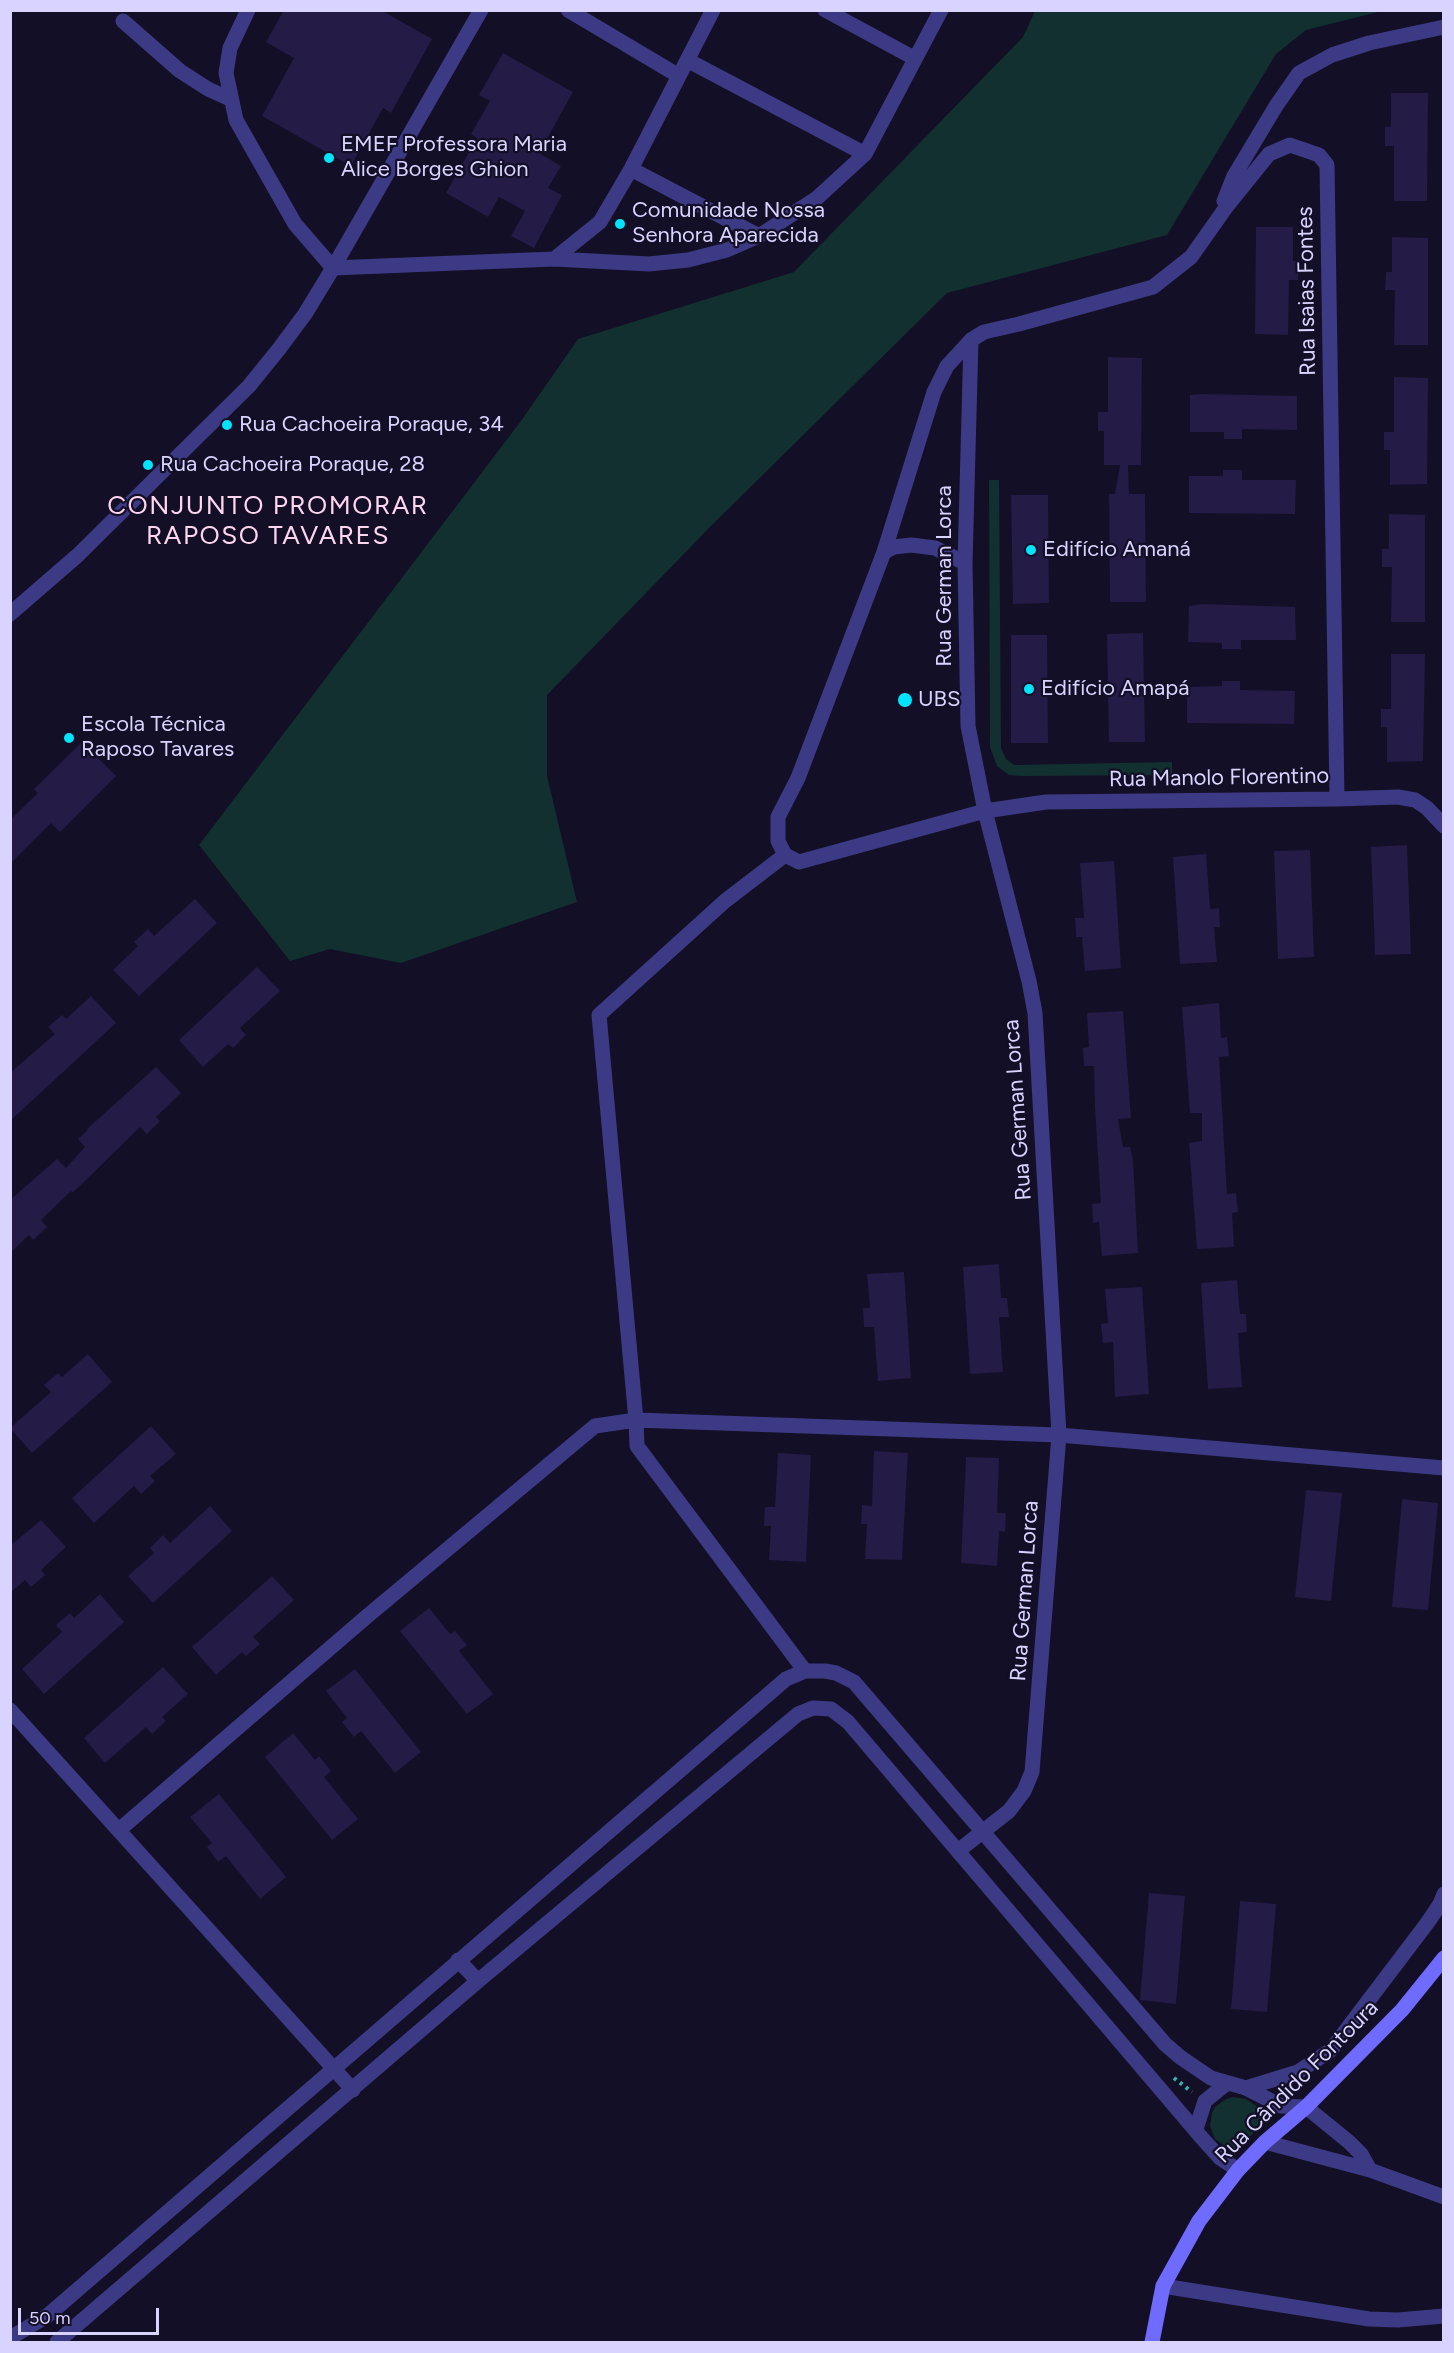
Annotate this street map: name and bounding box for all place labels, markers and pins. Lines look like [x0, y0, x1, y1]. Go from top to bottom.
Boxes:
place label: EMEF Professora Maria Alice Borges Ghion [341, 132, 567, 184]
marker: EMEF Professora Maria Alice Borges Ghion [322, 151, 336, 165]
place label: Comunidade Nossa Senhora Aparecida [632, 198, 825, 249]
marker: Comunidade Nossa Senhora Aparecida [613, 217, 627, 231]
place label: Rua Cachoeira Poraque, 34 [239, 412, 504, 438]
marker: Rua Cachoeira Poraque, 34 [220, 418, 234, 432]
place label: Rua Cachoeira Poraque, 28 [160, 452, 425, 478]
marker: Rua Cachoeira Poraque, 28 [141, 458, 155, 472]
place label: Edifício Amaná [1043, 537, 1191, 563]
marker: Edifício Amaná [1024, 543, 1038, 557]
place label: Edifício Amapá [1041, 676, 1189, 702]
marker: Edifício Amapá [1022, 682, 1036, 696]
place label: UBS [918, 687, 961, 713]
marker: UBS [896, 691, 914, 709]
place label: Escola Técnica Raposo Tavares [81, 712, 234, 764]
marker: Escola Técnica Raposo Tavares [62, 731, 76, 745]

